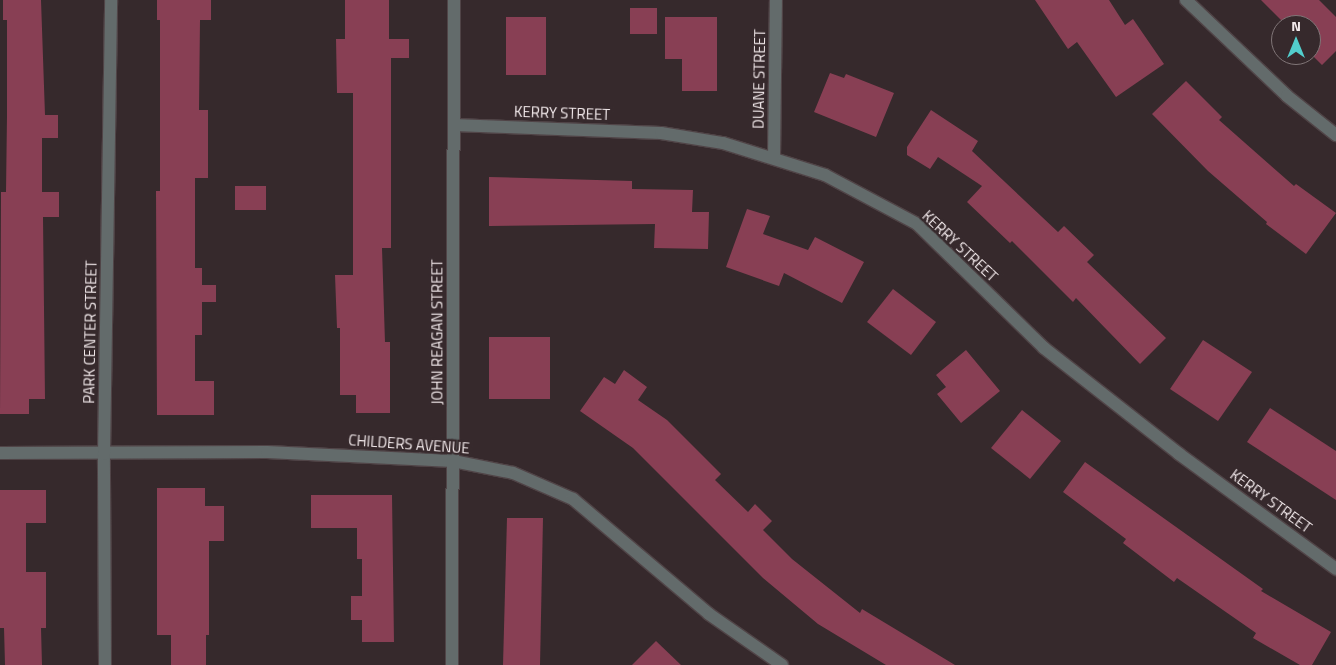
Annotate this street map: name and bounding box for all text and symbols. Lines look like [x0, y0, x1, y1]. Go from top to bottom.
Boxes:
north arrow [1271, 15, 1321, 65]
text: N [1291, 15, 1301, 36]
street label: DUANE STREET [749, 29, 769, 129]
street label: KERRY STREET [514, 102, 610, 124]
street label: KERRY STREET [919, 207, 1001, 285]
street label: JOHN REAGAN STREET [428, 259, 446, 405]
street label: PARK CENTER STREET [80, 260, 100, 404]
street label: CHILDERS AVENUE [348, 431, 470, 457]
street label: KERRY STREET [1227, 465, 1315, 537]

